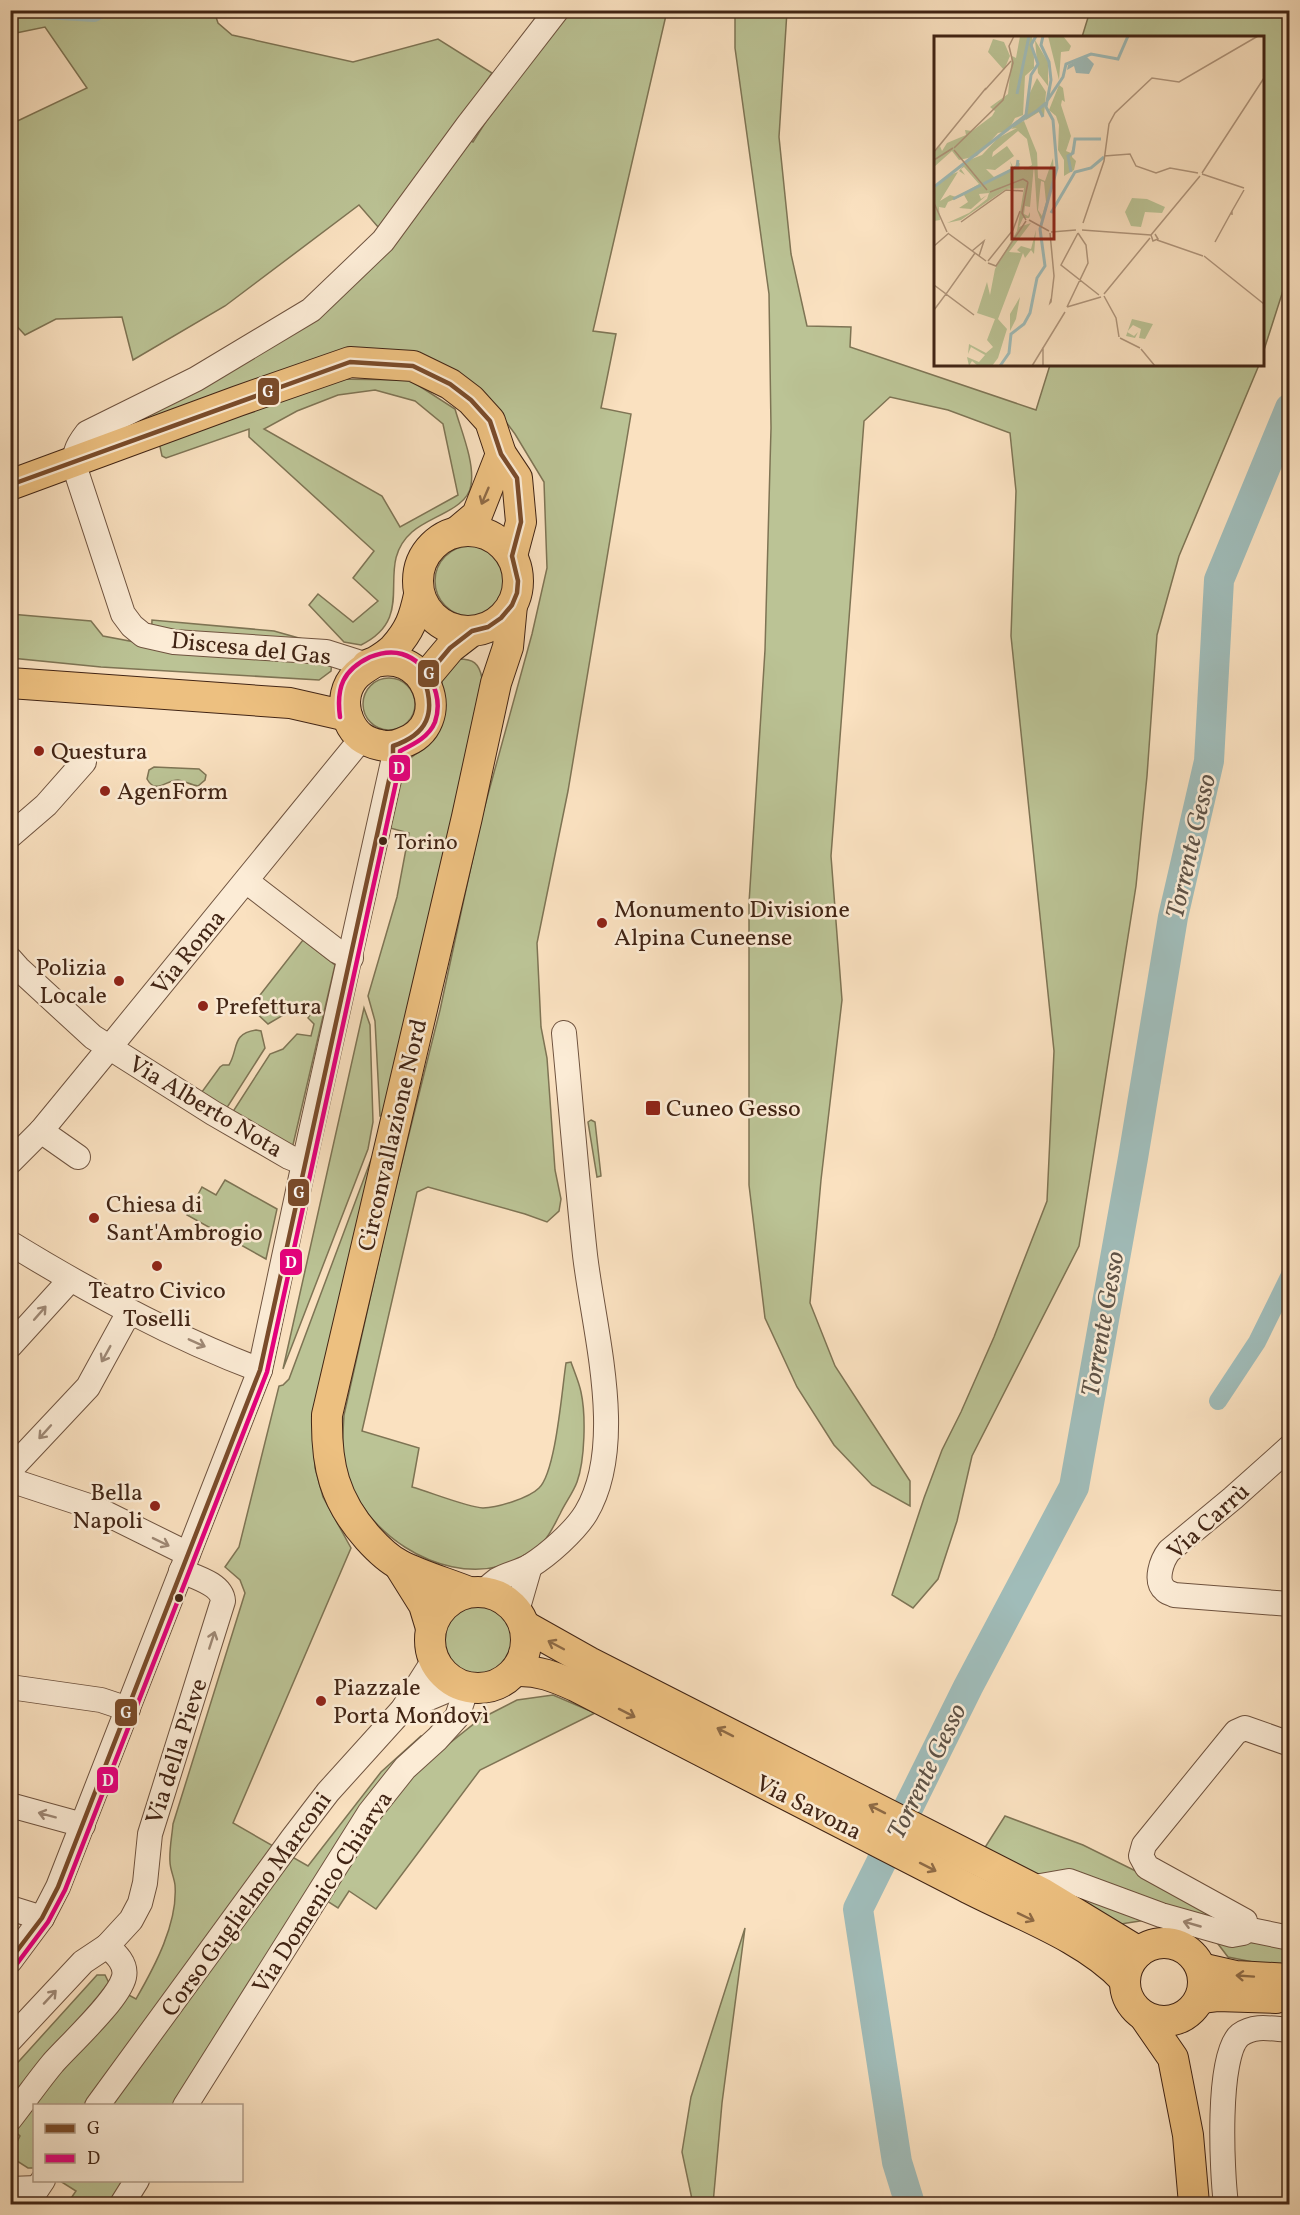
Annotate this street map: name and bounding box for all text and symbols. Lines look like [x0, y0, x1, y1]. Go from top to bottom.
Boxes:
inset map [934, 36, 1264, 366]
line badge: G [257, 377, 280, 406]
text: G [262, 382, 274, 404]
one-way arrow [479, 487, 491, 505]
street label: Discesa del Gas [169, 625, 333, 675]
line badge: G [417, 659, 440, 688]
text: G [423, 664, 435, 686]
place label: Questura [51, 736, 148, 770]
marker: Questura [32, 744, 46, 758]
line badge: D [388, 754, 411, 782]
text: D [393, 759, 405, 781]
water label: Torrente Gesso [1158, 771, 1226, 922]
place label: AgenForm [117, 776, 228, 810]
marker: AgenForm [98, 784, 112, 798]
place label: Torino [394, 828, 458, 859]
marker: Torino [377, 835, 389, 847]
place label: Monumento Divisione Alpina Cuneense [614, 894, 850, 956]
street label: Via Roma [145, 903, 235, 1003]
marker: Monumento Divisione Alpina Cuneense [595, 916, 609, 930]
place label: Polizia Locale [35, 952, 107, 1014]
marker: Polizia Locale [112, 974, 126, 988]
place label: Prefettura [215, 991, 322, 1025]
marker: Prefettura [196, 999, 210, 1013]
street label: Circonvallazione Nord [351, 1016, 437, 1255]
street label: Via Alberto Nota [121, 1048, 289, 1167]
place label: Cuneo Gesso [666, 1093, 801, 1127]
marker: Cuneo Gesso [644, 1099, 662, 1117]
line badge: G [287, 1178, 310, 1207]
text: G [293, 1183, 305, 1205]
place label: Chiesa di Sant'Ambrogio [106, 1189, 263, 1251]
marker: Chiesa di Sant'Ambrogio [87, 1211, 101, 1225]
line badge: D [279, 1248, 303, 1276]
water label: Torrente Gesso [1073, 1249, 1134, 1400]
text: D [285, 1253, 297, 1275]
marker: Teatro Civico Toselli [150, 1259, 164, 1273]
place label: Teatro Civico Toselli [88, 1275, 226, 1337]
one-way arrow [33, 1306, 47, 1321]
one-way arrow [187, 1338, 205, 1350]
one-way arrow [100, 1345, 112, 1362]
one-way arrow [38, 1424, 52, 1439]
street label: Via Carrù [1161, 1476, 1258, 1569]
place label: Bella Napoli [73, 1477, 143, 1539]
marker: Bella Napoli [148, 1499, 162, 1513]
one-way arrow [152, 1536, 170, 1548]
unlabelled marker [173, 1592, 185, 1604]
one-way arrow [207, 1631, 218, 1650]
one-way arrow [548, 1639, 566, 1650]
place label: Piazzale Porta Mondovì [333, 1672, 489, 1734]
street label: Via della Pieve [138, 1674, 217, 1829]
marker: Piazzale Porta Mondovì [314, 1694, 328, 1708]
line badge: G [114, 1698, 138, 1727]
water label: Torrente Gesso [879, 1698, 976, 1846]
text: G [120, 1703, 132, 1725]
one-way arrow [617, 1708, 635, 1719]
one-way arrow [717, 1726, 735, 1737]
line badge: D [96, 1766, 119, 1794]
street label: Via Savona [749, 1767, 867, 1850]
text: D [102, 1771, 114, 1793]
street label: Via Domenico Chiarva [245, 1785, 402, 2001]
street label: Corso Guglielmo Marconi [154, 1786, 341, 2025]
one-way arrow [869, 1803, 886, 1815]
one-way arrow [38, 1809, 57, 1820]
one-way arrow [919, 1862, 937, 1874]
one-way arrow [1017, 1911, 1035, 1923]
one-way arrow [1183, 1917, 1202, 1929]
one-way arrow [1236, 1970, 1255, 1981]
one-way arrow [43, 1990, 57, 2005]
legend [33, 2104, 243, 2182]
text: G [87, 2117, 100, 2142]
text: D [87, 2147, 100, 2172]

